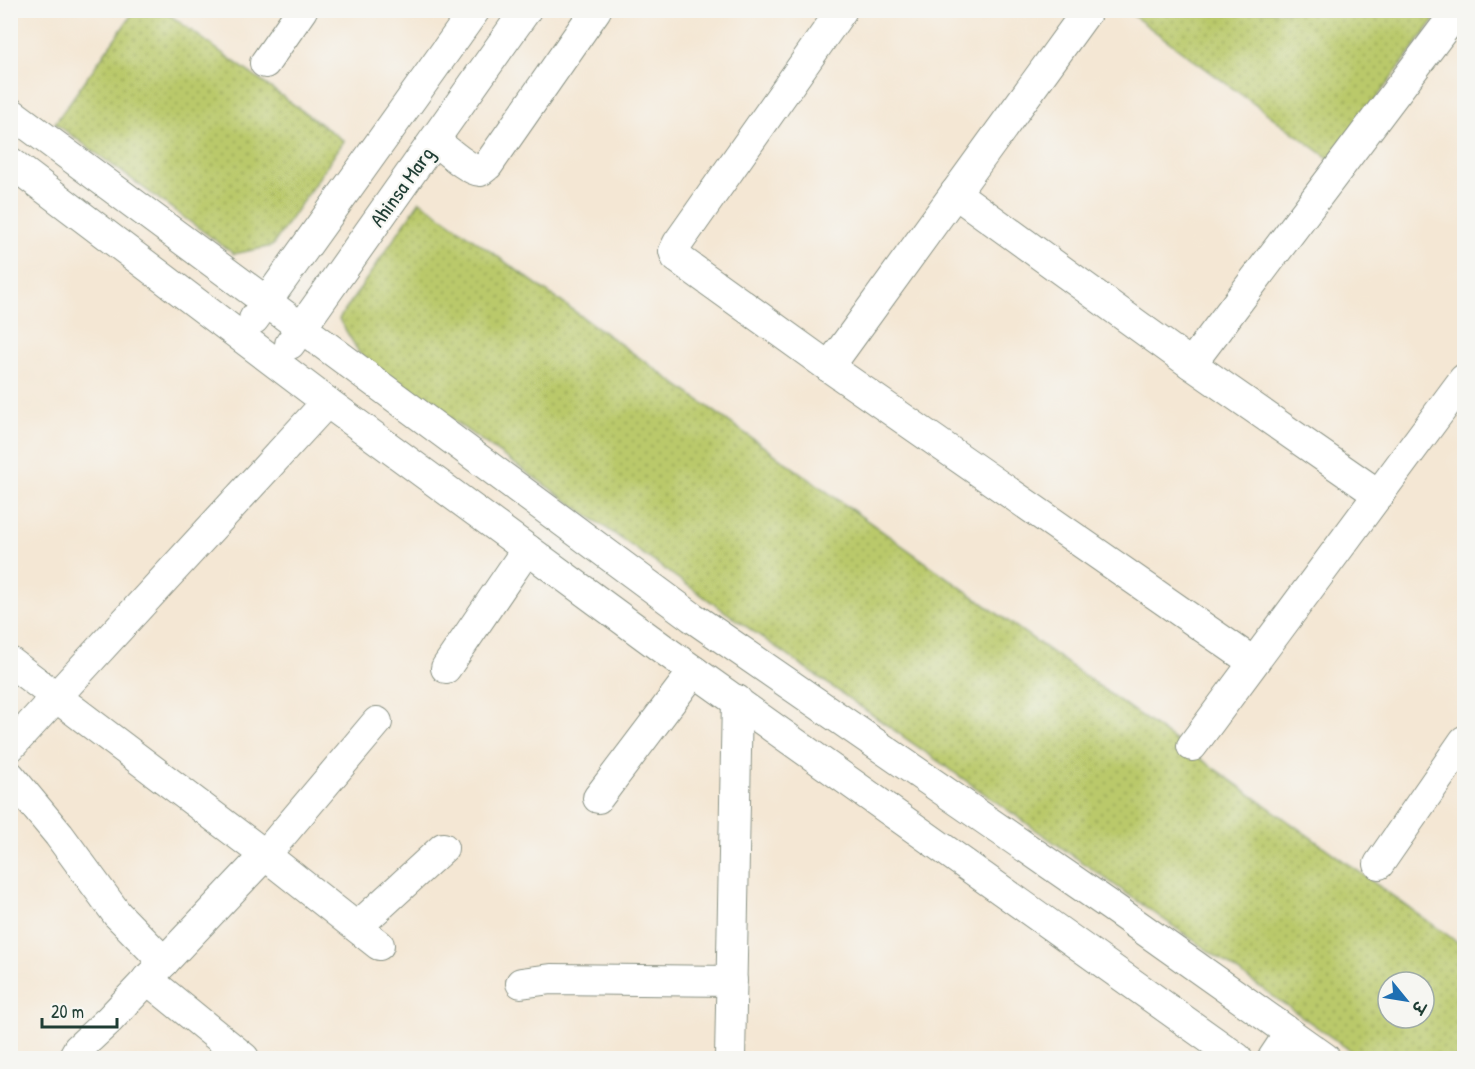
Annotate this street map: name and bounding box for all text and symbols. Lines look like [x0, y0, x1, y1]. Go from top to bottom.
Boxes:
street label: Ahinsa Marg [363, 141, 441, 233]
north arrow [1376, 970, 1436, 1030]
scale bar [42, 991, 117, 1029]
text: उ [1406, 996, 1432, 1019]
text: 20 m [51, 999, 84, 1024]

